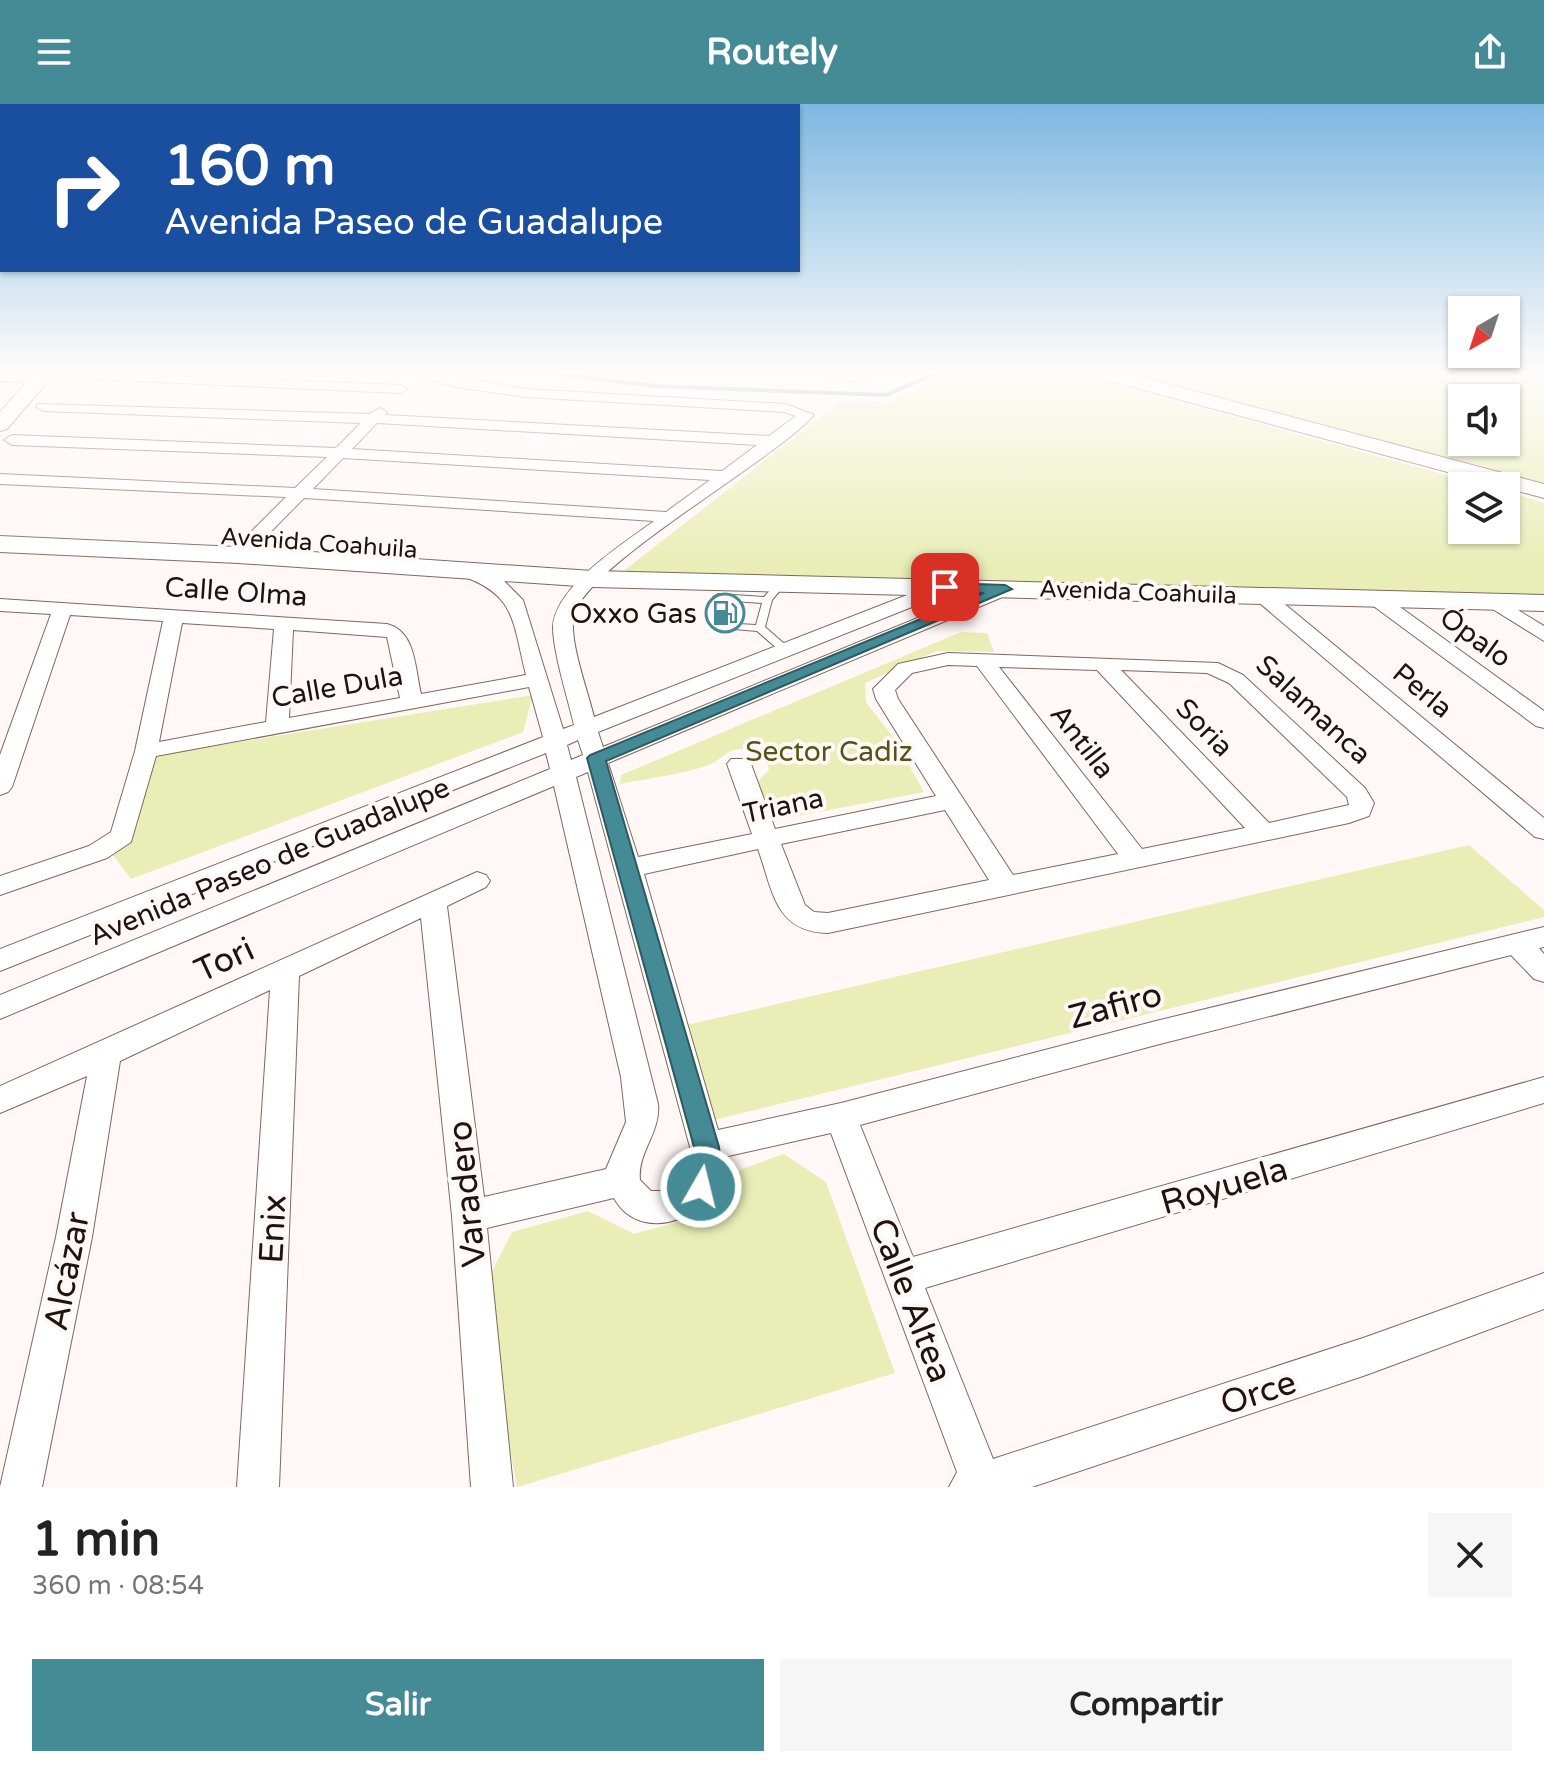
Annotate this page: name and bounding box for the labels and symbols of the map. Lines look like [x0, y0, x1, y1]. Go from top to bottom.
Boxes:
north arrow [1448, 296, 1520, 368]
street label: Avenida Coahuila [219, 522, 419, 565]
pin [911, 553, 979, 621]
street label: Calle Olma [163, 570, 309, 614]
street label: Avenida Coahuila [1039, 575, 1237, 610]
fuel station icon: Oxxo Gas [704, 592, 746, 634]
place label: Oxxo Gas [570, 597, 697, 631]
street label: Ópalo [1433, 601, 1518, 675]
street label: Salamanca [1249, 648, 1378, 772]
street label: Perla [1385, 656, 1459, 726]
street label: Calle Dula [269, 659, 406, 715]
street label: Soria [1169, 692, 1240, 764]
street label: Antilla [1043, 698, 1122, 785]
park label: Sector Cadiz [745, 735, 913, 769]
street label: Avenida Paseo de Guadalupe [84, 770, 455, 953]
street label: Triana [740, 781, 827, 831]
street label: Tori [188, 929, 261, 992]
street label: Zafiro [1064, 974, 1167, 1039]
street label: Varadero [439, 1119, 496, 1269]
position arrow [659, 1145, 743, 1229]
street label: Royuela [1156, 1149, 1293, 1224]
street label: Enix [251, 1194, 296, 1265]
street label: Alcázar [36, 1209, 99, 1334]
street label: Calle Altea [861, 1213, 961, 1388]
street label: Orce [1215, 1362, 1301, 1425]

